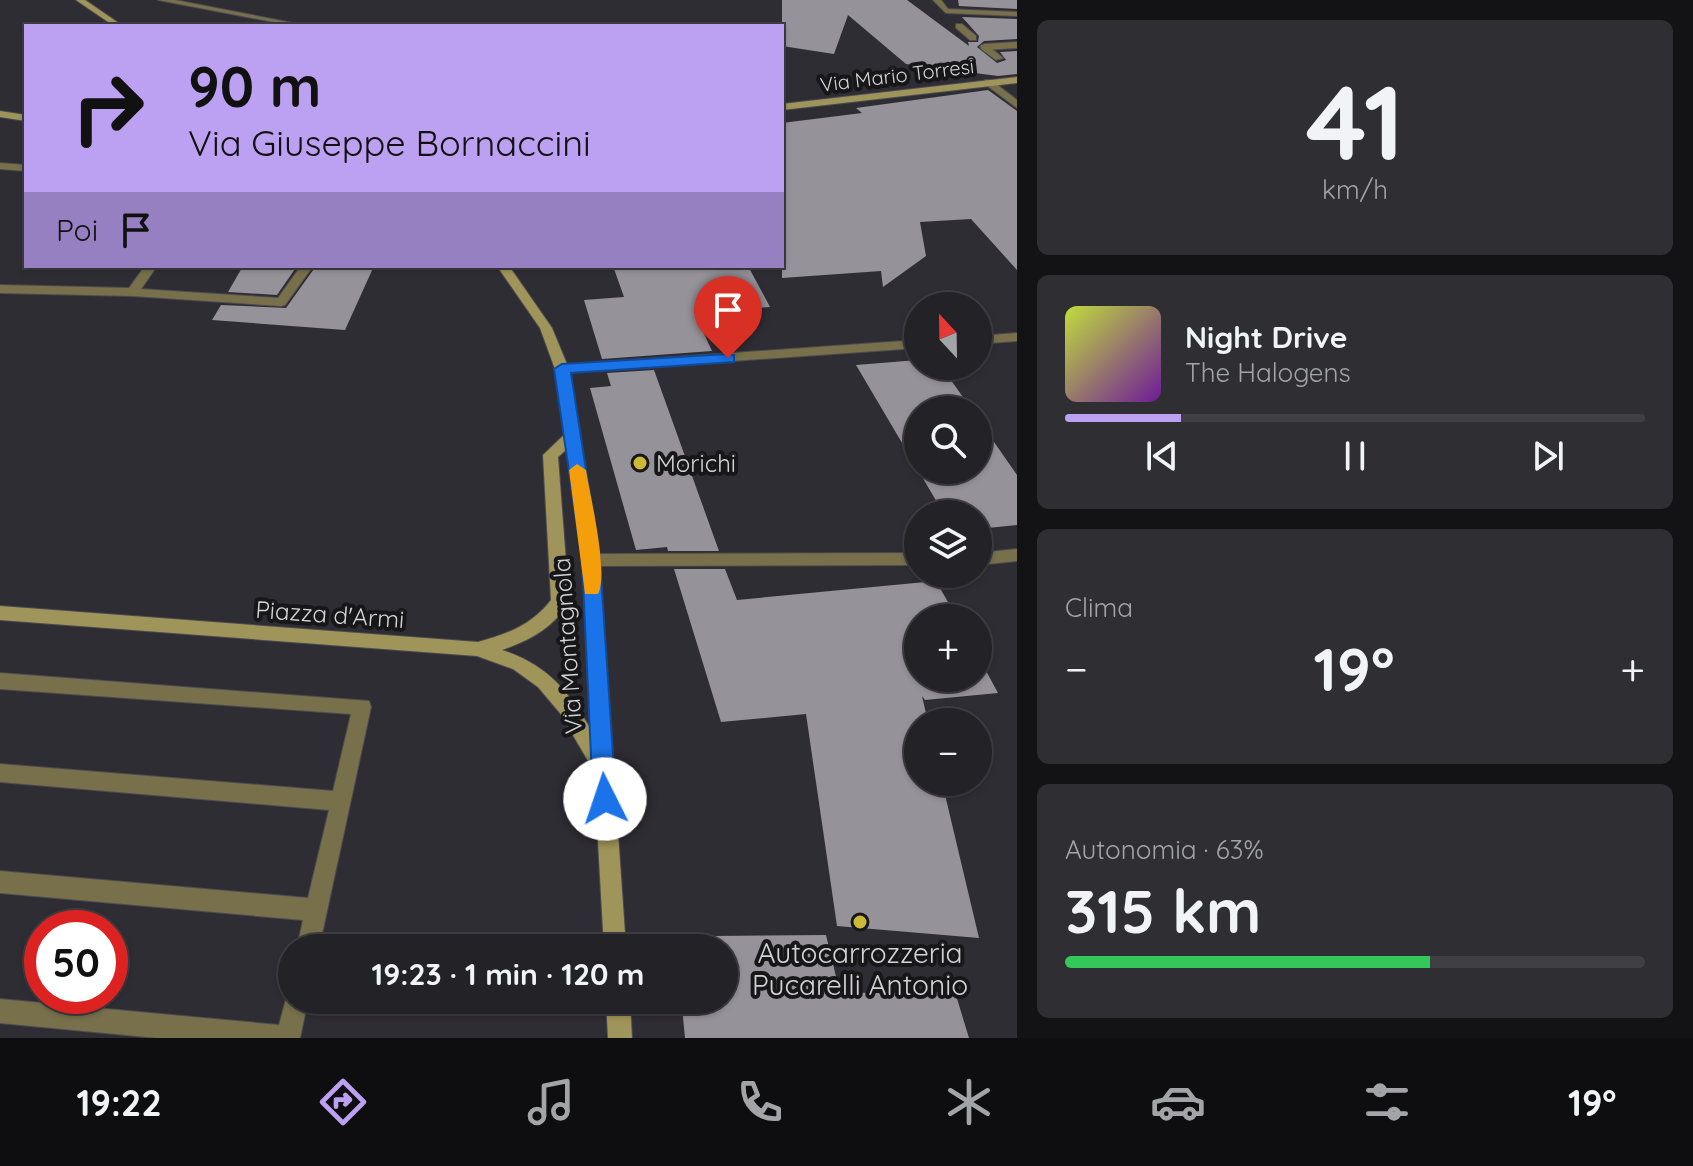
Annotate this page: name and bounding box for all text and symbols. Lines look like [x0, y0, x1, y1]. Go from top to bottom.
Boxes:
text: 90 m [188, 51, 322, 121]
street label: Via Mario Torresi [819, 53, 975, 97]
icon: right [56, 56, 160, 160]
text: 41 [1306, 56, 1404, 186]
text: Via Giuseppe Bornaccini [188, 120, 591, 165]
text: km/h [1322, 173, 1388, 206]
icon: arrive [114, 208, 158, 252]
text: Poi [56, 211, 98, 249]
pin [694, 276, 762, 358]
icon: arrive [706, 288, 750, 332]
north arrow [904, 292, 992, 380]
map controls [904, 292, 992, 796]
text: Night Drive [1185, 318, 1347, 356]
text: The Halogens [1185, 356, 1351, 389]
button: search [904, 396, 992, 484]
icon: previous [1140, 434, 1184, 478]
icon: pause [1333, 434, 1377, 478]
icon: next [1526, 434, 1570, 478]
place label: Morichi [656, 448, 736, 478]
marker: Morichi [631, 454, 649, 472]
button: layers [904, 500, 992, 588]
street label: Via Montagnola [546, 557, 588, 735]
text: Clima [1065, 591, 1133, 624]
street label: Piazza d'Armi [255, 594, 405, 634]
button: + [904, 604, 992, 692]
text: 19° [1314, 631, 1395, 706]
text: − [1065, 641, 1088, 696]
text: + [1620, 641, 1645, 696]
button: − [904, 708, 992, 796]
position arrow [563, 757, 647, 841]
text: Autonomia · 63% [1065, 833, 1264, 866]
text: 315 km [1065, 873, 1261, 948]
speed limit sign: 50 [24, 910, 128, 1014]
marker: Autocarrozzeria Pucarelli Antonio [851, 913, 869, 931]
place label: Autocarrozzeria Pucarelli Antonio [752, 935, 968, 1002]
text: 19:23 · 1 min · 120 m [372, 955, 644, 993]
icon: directions [315, 1074, 371, 1130]
icon: music [523, 1074, 579, 1130]
icon: phone [732, 1074, 788, 1130]
icon: climate [941, 1074, 997, 1130]
icon: car [1150, 1074, 1206, 1130]
icon: filters [1359, 1074, 1415, 1130]
text: 19:22 [76, 1080, 162, 1125]
text: 19° [1568, 1080, 1617, 1125]

